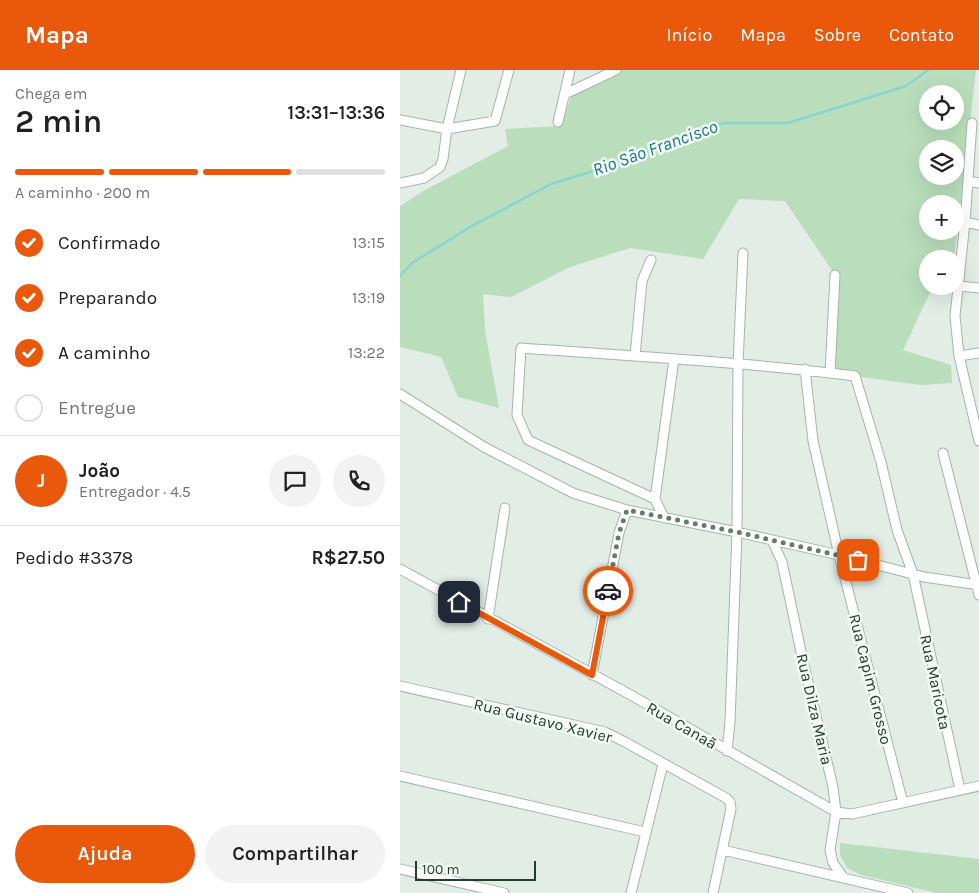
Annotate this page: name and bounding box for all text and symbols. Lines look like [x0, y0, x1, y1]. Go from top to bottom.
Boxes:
text: Mapa [25, 21, 89, 49]
text: Início [666, 24, 712, 46]
text: Mapa [740, 24, 786, 46]
text: Sobre [814, 24, 861, 46]
text: Contato [889, 24, 954, 46]
text: Chega em [15, 84, 88, 103]
map controls [919, 85, 964, 295]
button: locate [919, 85, 964, 130]
text: 13:31–13:36 [288, 102, 385, 124]
text: 2 min [15, 103, 102, 140]
water label: Rio São Francisco [589, 115, 721, 181]
button: layers [919, 140, 964, 185]
text: A caminho · 200 m [15, 183, 150, 202]
button: + [919, 195, 964, 240]
icon: check [15, 229, 43, 257]
text: Confirmado [58, 232, 160, 254]
text: 13:15 [352, 233, 385, 252]
button: − [919, 250, 964, 295]
icon: check [15, 284, 43, 312]
text: Preparando [58, 287, 157, 309]
text: 13:19 [352, 288, 385, 307]
icon: check [15, 339, 43, 367]
text: A caminho [58, 342, 150, 364]
text: 13:22 [348, 343, 385, 362]
text: Entregue [58, 397, 136, 419]
button: chat [269, 455, 321, 507]
button: phone [333, 455, 385, 507]
text: João [79, 460, 120, 482]
text: J [37, 470, 45, 492]
text: Entregador · 4.5 [79, 482, 191, 501]
pin [837, 539, 879, 581]
icon: bag [844, 546, 872, 574]
text: Pedido #3378 [15, 547, 133, 569]
text: R$27.50 [312, 547, 385, 569]
courier [583, 566, 633, 616]
icon: car [594, 577, 622, 605]
pin [438, 581, 480, 623]
icon: home [445, 588, 473, 616]
street label: Rua Capim Grosso [845, 612, 896, 746]
street label: Rua Maricota [916, 633, 955, 731]
street label: Rua Dilza Maria [792, 652, 837, 767]
street label: Rua Gustavo Xavier [472, 694, 614, 747]
street label: Rua Canaã [643, 698, 720, 753]
button: Ajuda [15, 825, 195, 883]
button: Compartilhar [205, 825, 385, 883]
scale bar [415, 858, 536, 881]
text: 100 m [422, 861, 460, 878]

